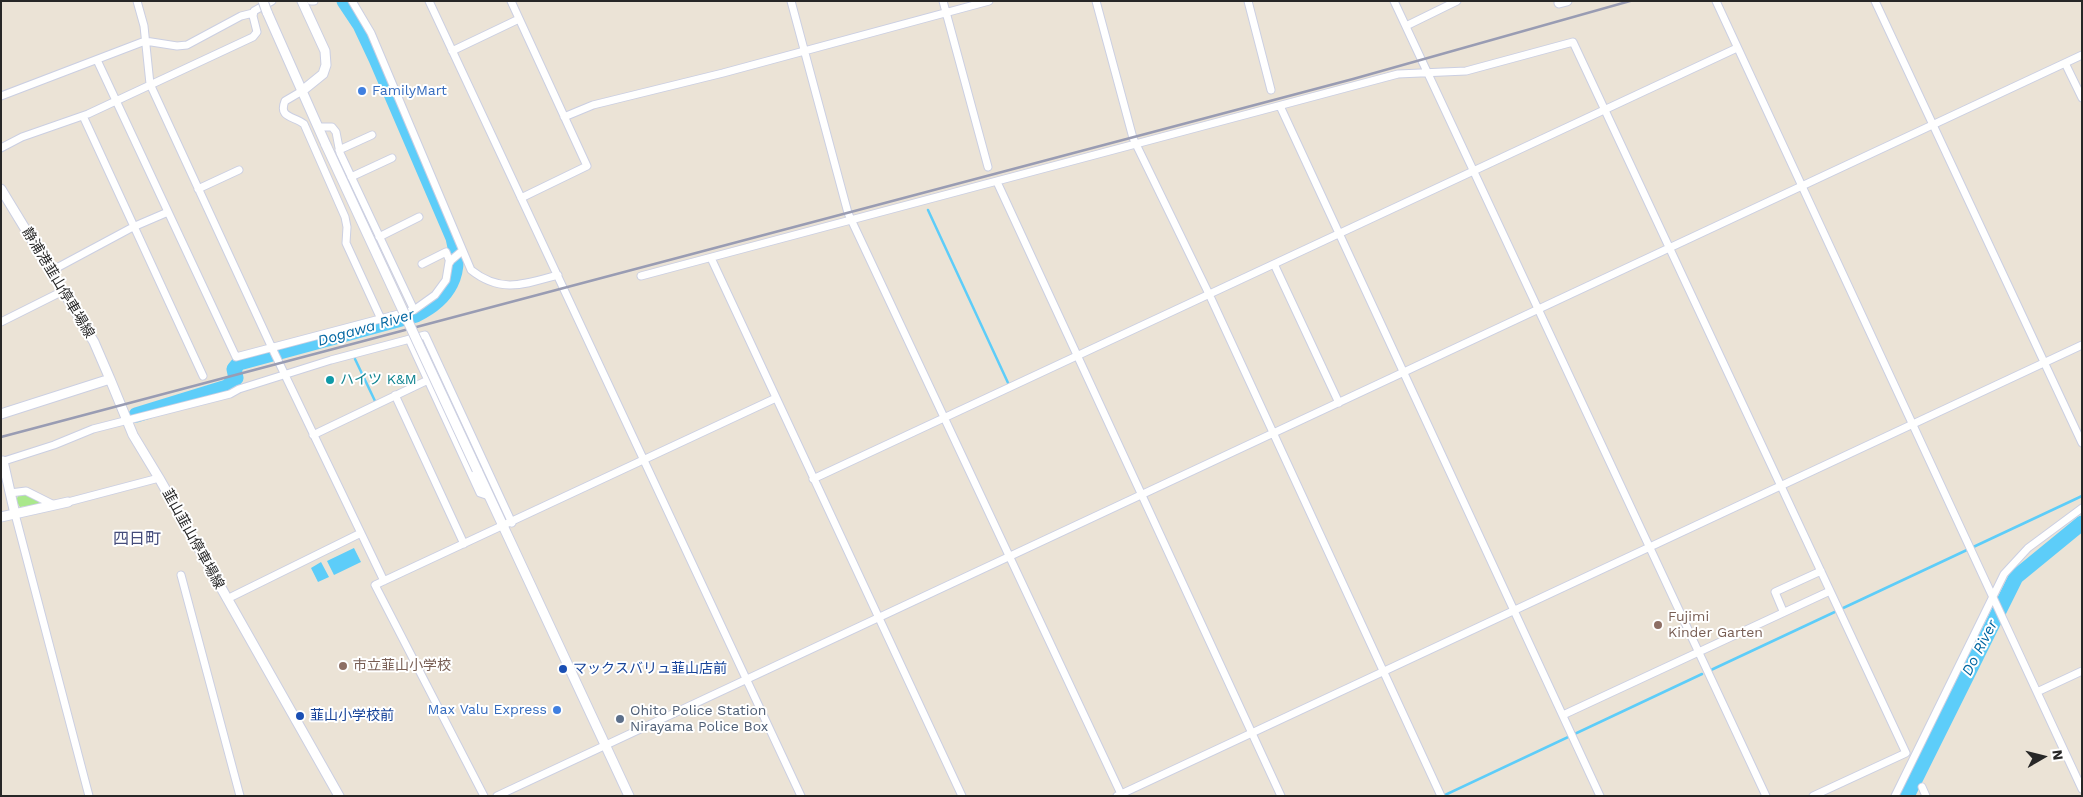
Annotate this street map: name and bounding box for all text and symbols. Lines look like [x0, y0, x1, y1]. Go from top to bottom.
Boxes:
place label: FamilyMart [372, 83, 447, 99]
marker: FamilyMart [356, 85, 368, 97]
street label: 静浦港韮山停車場線 [18, 225, 98, 341]
water label: Dogawa River [316, 306, 416, 350]
place label: ハイツ K&M [340, 372, 417, 388]
marker: ハイツ K&M [324, 374, 336, 386]
street label: 韮山韮山停車場線 [159, 486, 227, 592]
district label: 四日町 [113, 529, 161, 549]
place label: Fujimi Kinder Garten [1668, 609, 1763, 642]
water label: Do River [1958, 617, 2002, 679]
marker: Fujimi Kinder Garten [1652, 619, 1664, 631]
place label: 市立韮山小学校 [353, 658, 451, 674]
marker: 市立韮山小学校 [337, 660, 349, 672]
place label: マックスバリュ韮山店前 [573, 661, 727, 677]
marker: マックスバリュ韮山店前 [557, 663, 569, 675]
place label: Max Valu Express [428, 702, 547, 718]
place label: Ohito Police Station Nirayama Police Box [630, 703, 768, 736]
marker: Max Valu Express [551, 704, 563, 716]
place label: 韮山小学校前 [310, 708, 394, 724]
marker: 韮山小学校前 [294, 710, 306, 722]
marker: Ohito Police Station Nirayama Police Box [614, 713, 626, 725]
north arrow [2018, 732, 2068, 782]
text: N [2049, 749, 2066, 761]

